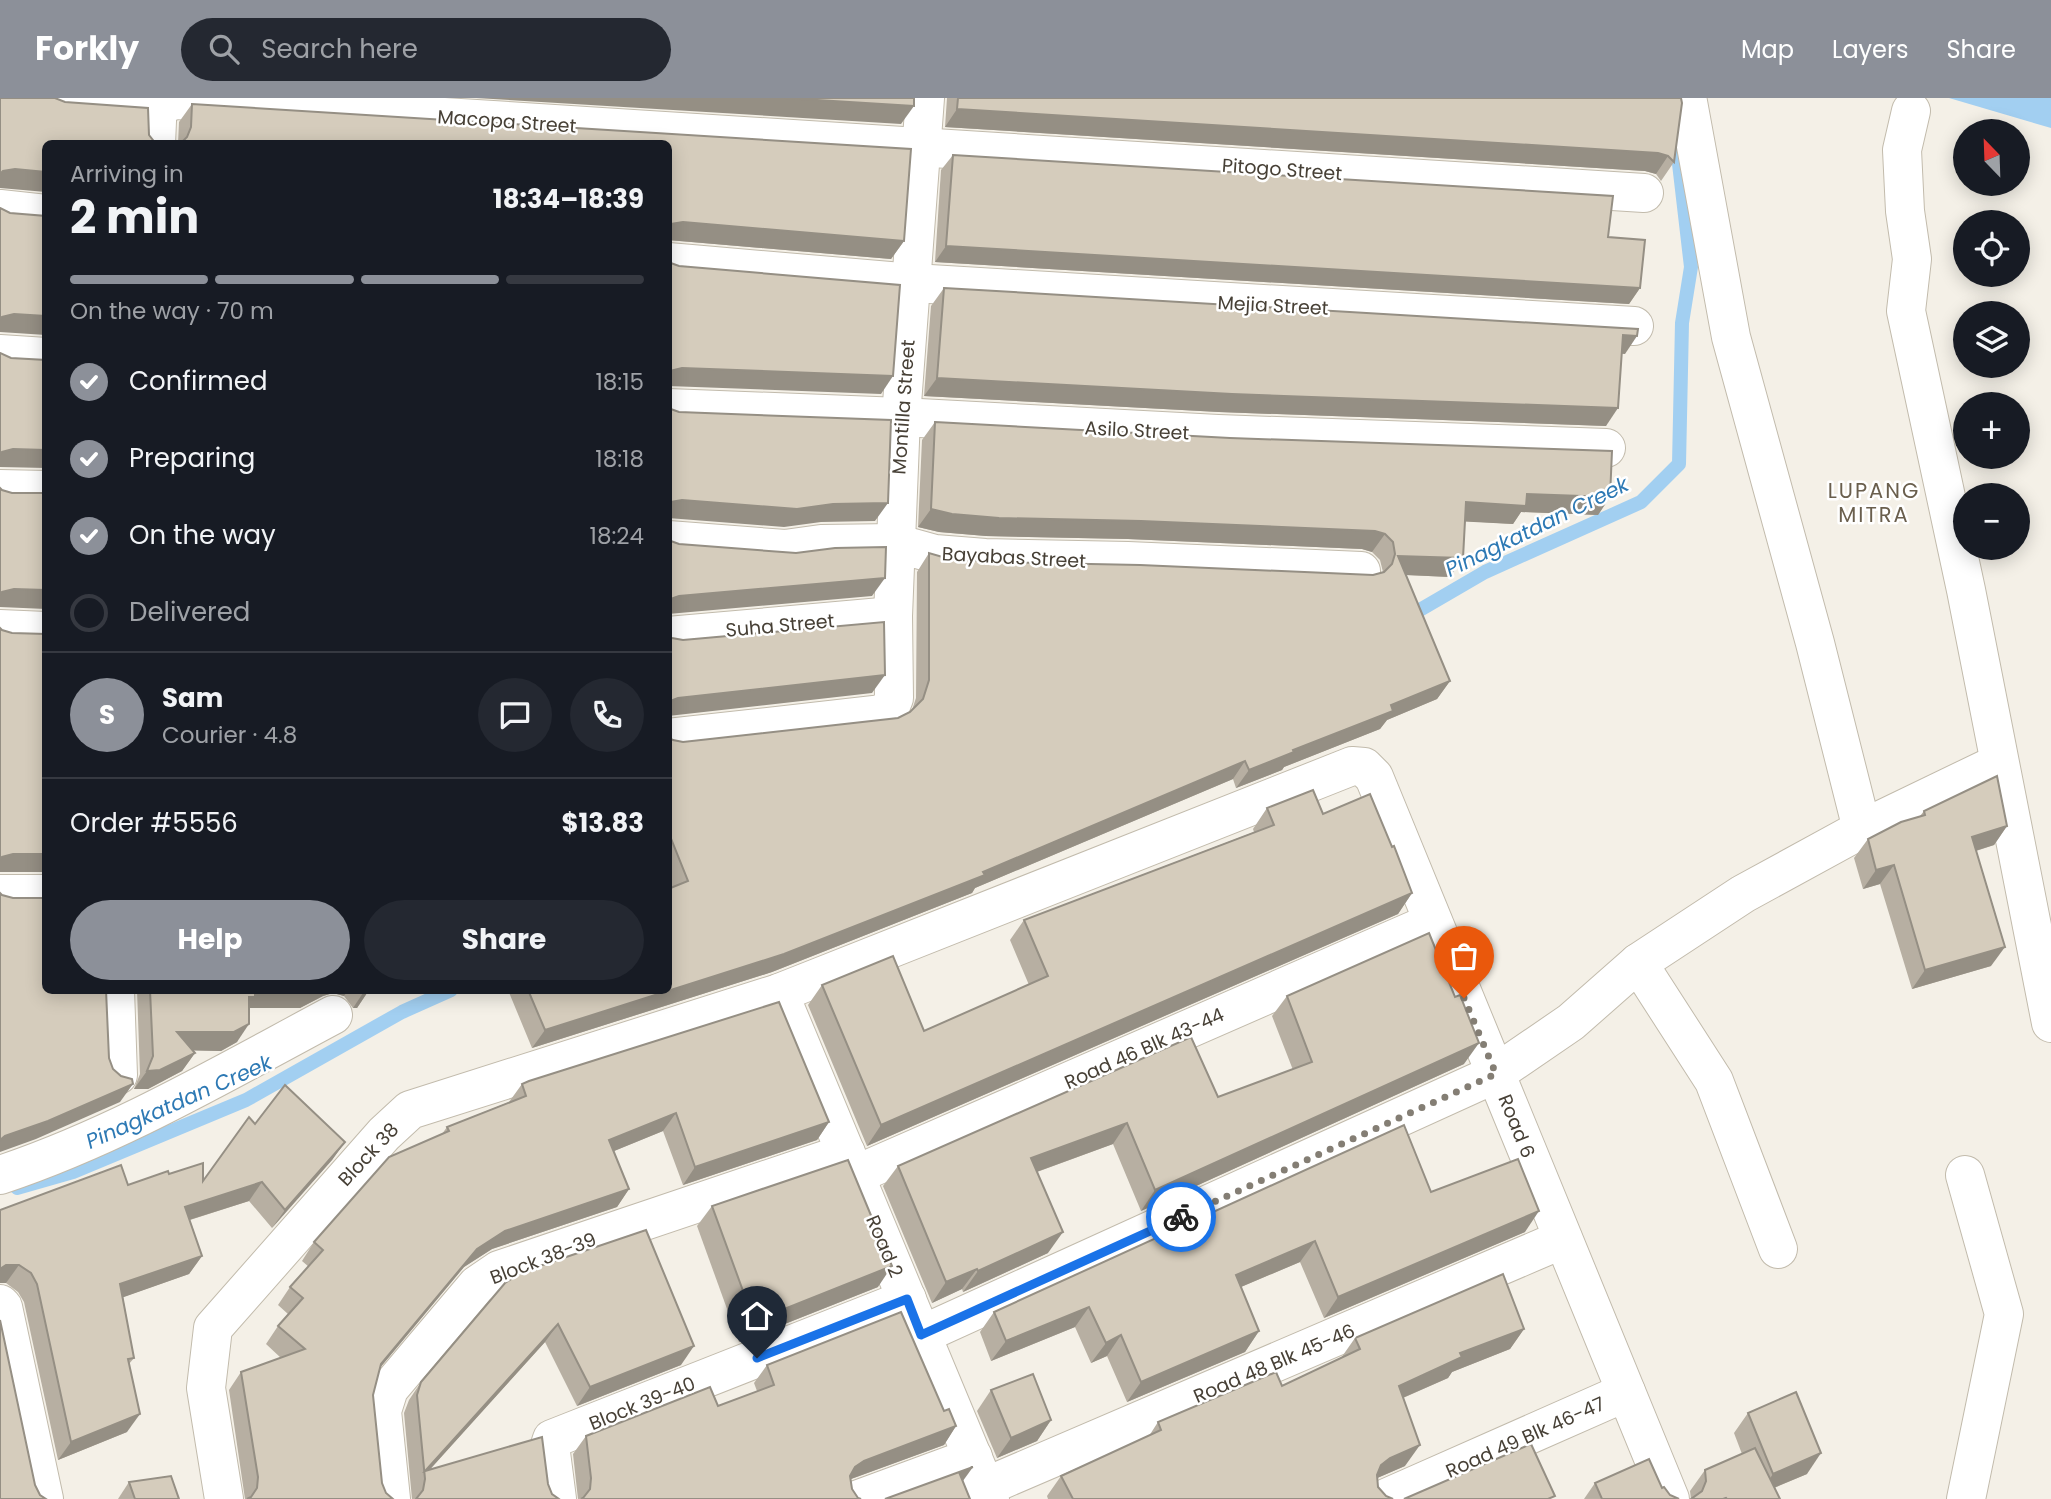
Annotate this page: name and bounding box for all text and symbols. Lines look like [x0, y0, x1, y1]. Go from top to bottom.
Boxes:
search box [181, 18, 671, 81]
text: Forkly [35, 25, 139, 72]
icon: search [205, 30, 243, 68]
text: Search here [261, 31, 418, 67]
text: Map [1741, 33, 1794, 66]
text: Layers [1832, 33, 1908, 66]
text: Share [1946, 33, 2016, 66]
street label: Macopa Street [437, 103, 577, 140]
north arrow [1953, 119, 2030, 196]
map controls [1953, 119, 2030, 560]
street label: Pitogo Street [1221, 152, 1343, 187]
text: Arriving in [70, 158, 184, 190]
text: 18:34–18:39 [493, 181, 644, 217]
text: 2 min [70, 185, 199, 249]
button: locate [1953, 210, 2030, 287]
street label: Mejia Street [1217, 289, 1329, 322]
text: On the way · 70 m [70, 295, 274, 327]
button: layers [1953, 301, 2030, 378]
street label: Montilla Street [885, 339, 922, 475]
icon: check [70, 363, 108, 401]
text: Confirmed [129, 363, 267, 399]
text: 18:15 [595, 366, 644, 398]
button: + [1953, 392, 2030, 469]
street label: Asilo Street [1084, 414, 1190, 447]
icon: check [70, 440, 108, 478]
text: Preparing [129, 440, 255, 476]
text: 18:18 [595, 443, 644, 475]
water label: Pinagkatdan Creek [1440, 469, 1634, 584]
district label: LUPANG MITRA [1828, 476, 1920, 529]
button: − [1953, 483, 2030, 560]
icon: check [70, 517, 108, 555]
text: On the way [129, 517, 276, 553]
text: 18:24 [590, 520, 644, 552]
street label: Bayabas Street [941, 540, 1087, 575]
text: Delivered [129, 594, 250, 630]
street label: Suha Street [725, 607, 836, 644]
button: chat [478, 678, 552, 752]
button: phone [570, 678, 644, 752]
text: Sam [162, 680, 223, 716]
text: S [99, 697, 115, 733]
text: Courier · 4.8 [162, 719, 297, 751]
text: Order #5556 [70, 805, 238, 841]
text: $13.83 [561, 805, 644, 841]
button: Help [70, 900, 350, 980]
button: Share [364, 900, 644, 980]
pin [1434, 926, 1494, 998]
icon: bag [1445, 937, 1483, 975]
street label: Road 46 Blk 43-44 [1060, 1001, 1228, 1096]
water label: Pinagkatdan Creek [81, 1047, 277, 1156]
street label: Road 6 [1492, 1090, 1542, 1162]
street label: Block 38 [332, 1117, 405, 1192]
courier [1146, 1182, 1216, 1252]
icon: bike [1162, 1198, 1200, 1236]
street label: Road 2 [859, 1211, 910, 1282]
street label: Block 38-39 [486, 1226, 600, 1291]
pin [727, 1286, 787, 1358]
icon: home [738, 1297, 776, 1335]
street label: Road 48 Blk 45-46 [1189, 1317, 1359, 1410]
street label: Block 39-40 [585, 1370, 699, 1437]
street label: Road 49 Blk 46-47 [1441, 1390, 1609, 1485]

